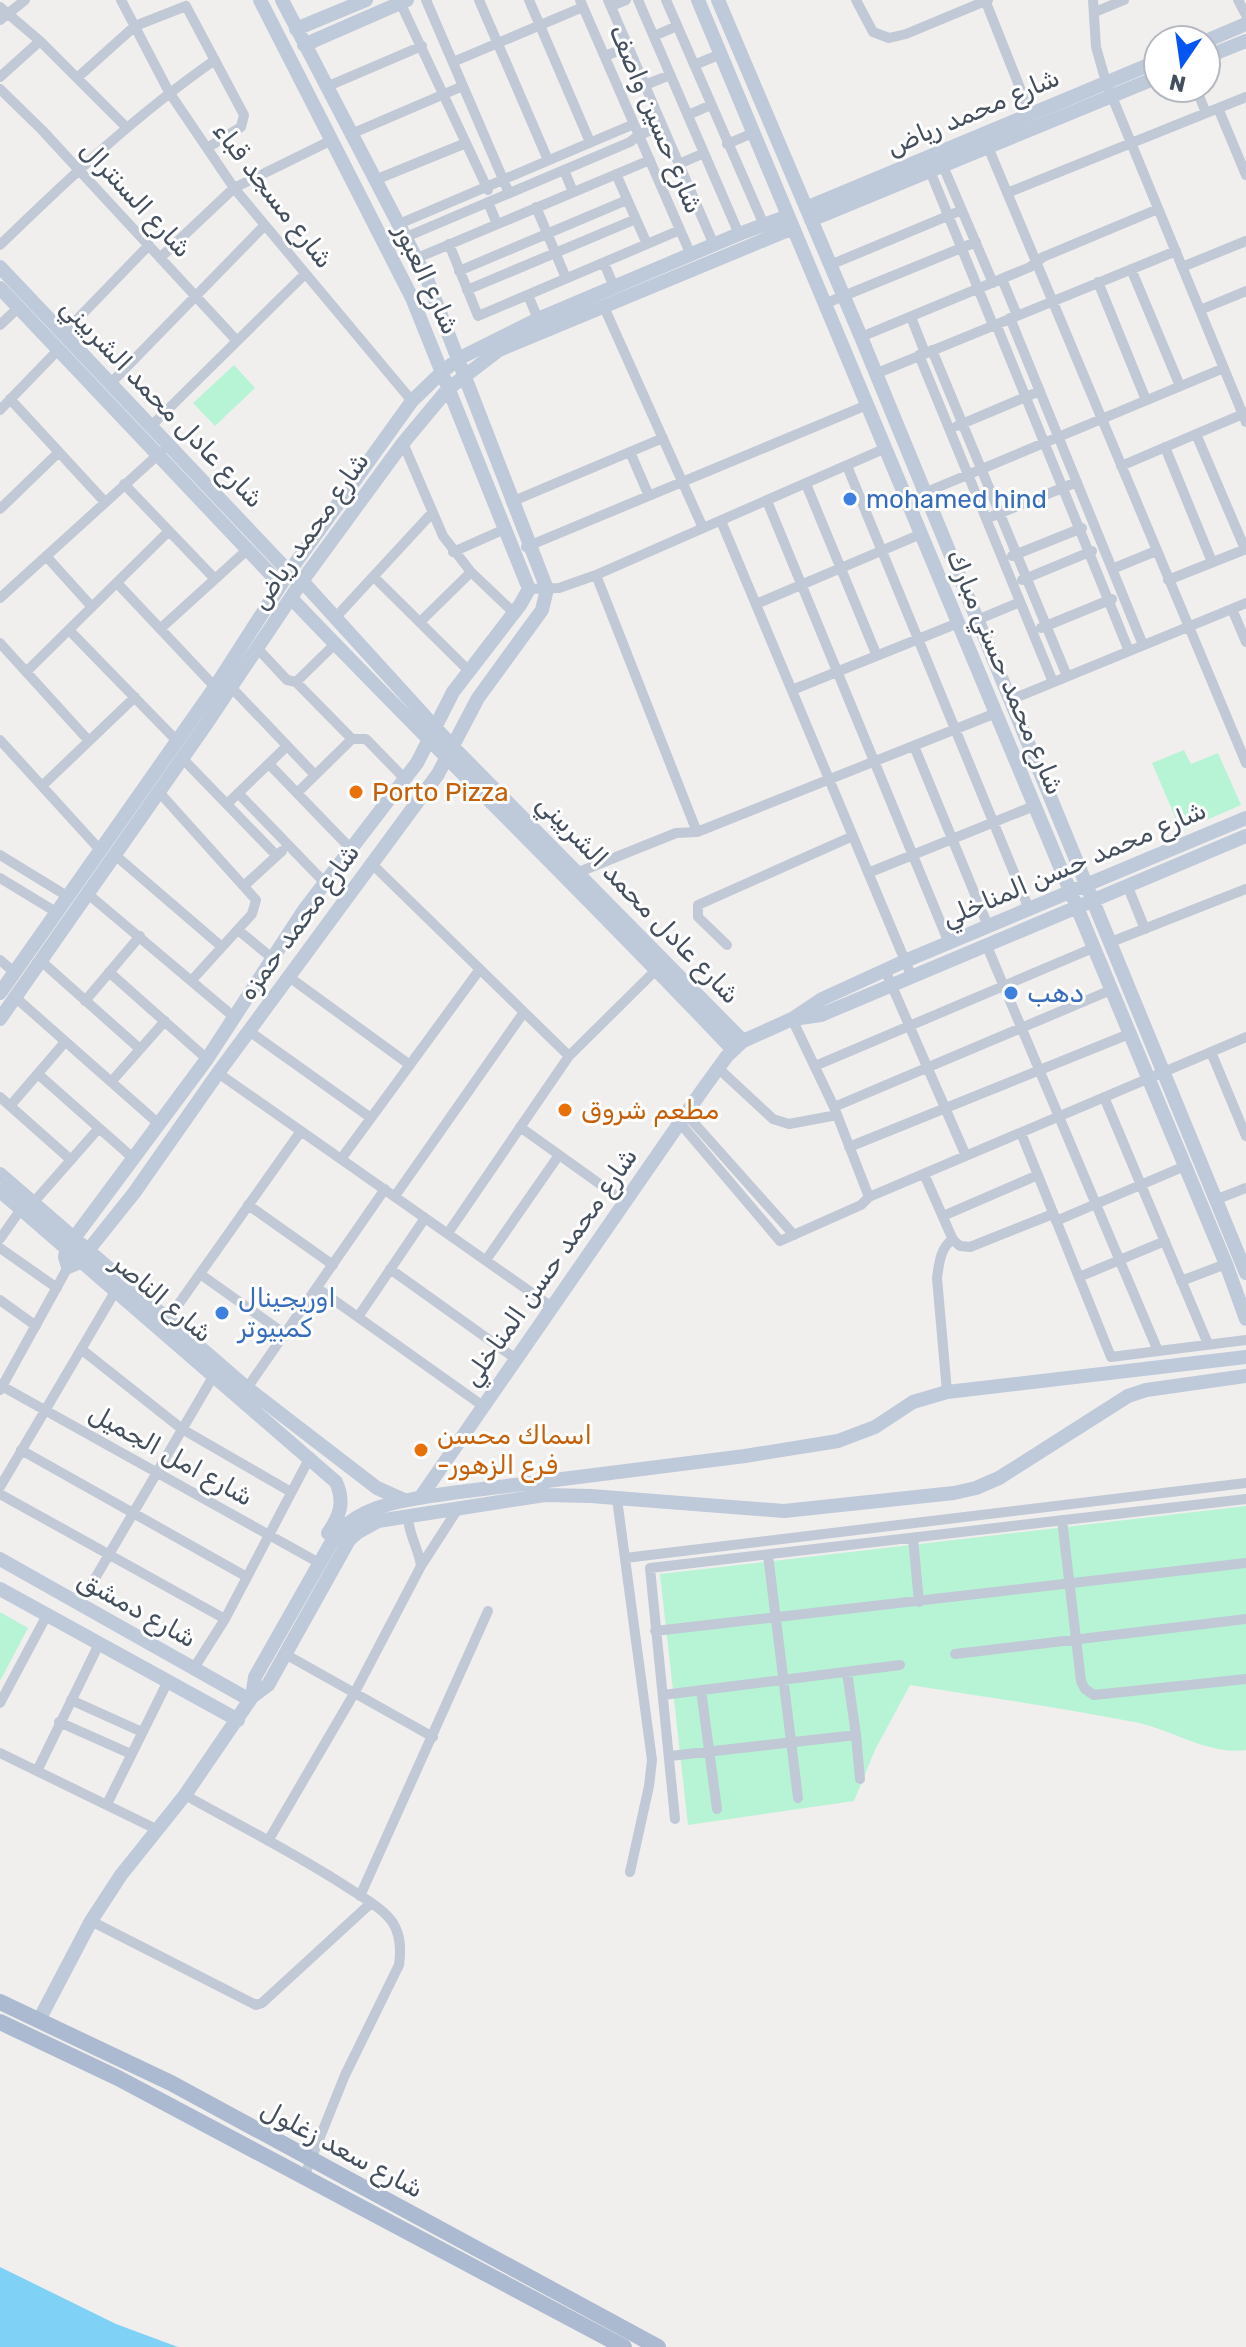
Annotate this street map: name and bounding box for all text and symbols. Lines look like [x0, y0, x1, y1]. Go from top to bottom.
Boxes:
street label: شارع حسين واصف [600, 20, 710, 219]
north arrow [1142, 24, 1222, 104]
street label: شارع محمد رياض [882, 62, 1065, 164]
text: N [1167, 68, 1188, 98]
street label: شارع مسجد قباء [204, 115, 340, 276]
street label: شارع السنترال [72, 134, 198, 265]
street label: شارع العبور [385, 217, 466, 340]
street label: شارع عادل محمد الشربيني [51, 292, 270, 517]
street label: شارع محمد رياض [244, 446, 377, 617]
place label: mohamed hind [866, 484, 1047, 515]
marker: mohamed hind [841, 490, 859, 508]
street label: شارع محمد حسني مبارك [936, 545, 1071, 801]
place label: Porto Pizza [372, 777, 509, 808]
marker: Porto Pizza [347, 783, 365, 801]
street label: شارع عادل محمد الشربيني [527, 788, 746, 1013]
street label: شارع محمد حسن المناخلي [937, 794, 1212, 937]
street label: شارع محمد حمزه [232, 838, 368, 1007]
place label: دهب [1027, 978, 1084, 1009]
marker: دهب [1002, 984, 1020, 1002]
place label: مطعم شروق [581, 1095, 719, 1127]
marker: مطعم شروق [556, 1101, 574, 1119]
street label: شارع محمد حسن المناخلي [456, 1142, 647, 1394]
street label: شارع الناصر [103, 1246, 219, 1351]
place label: اوريجينال كمبيوتر [236, 1283, 336, 1344]
marker: اوريجينال كمبيوتر [213, 1304, 231, 1322]
street label: شارع امل الجميل [83, 1397, 258, 1515]
place label: اسماك محسن -فرع الزهور [437, 1420, 592, 1483]
marker: اسماك محسن -فرع الزهور [412, 1441, 430, 1459]
street label: شارع دمشق [71, 1564, 202, 1656]
street label: شارع سعد زغلول [255, 2093, 428, 2207]

